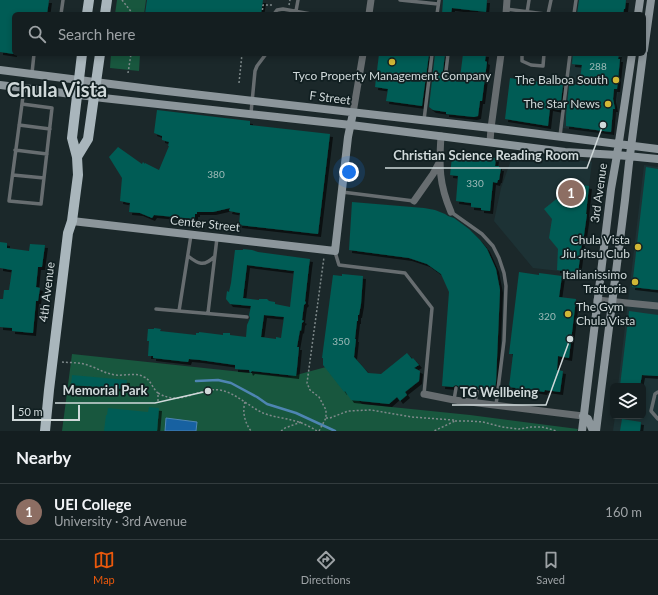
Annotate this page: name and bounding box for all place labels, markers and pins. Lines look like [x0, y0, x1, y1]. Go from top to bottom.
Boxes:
marker: Tyco Property Management Company [387, 57, 397, 67]
place label: Tyco Property Management Company [293, 68, 492, 83]
place label: The Balboa South [515, 72, 608, 87]
marker: The Balboa South [611, 75, 621, 85]
place label: The Star News [523, 96, 600, 111]
marker: The Star News [603, 99, 613, 109]
callout: Christian Science Reading Room [385, 143, 587, 168]
pin: 1 [558, 178, 584, 208]
place label: Chula Vista Jiu Jitsu Club [561, 232, 630, 261]
marker: Chula Vista Jiu Jitsu Club [633, 242, 643, 252]
place label: Italianissimo Trattoria [562, 267, 627, 296]
marker: Italianissimo Trattoria [630, 277, 640, 287]
place label: The Gym Chula Vista [576, 299, 635, 328]
marker: The Gym Chula Vista [563, 309, 573, 319]
callout: Memorial Park [55, 378, 155, 403]
callout: TG Wellbeing [452, 380, 546, 405]

